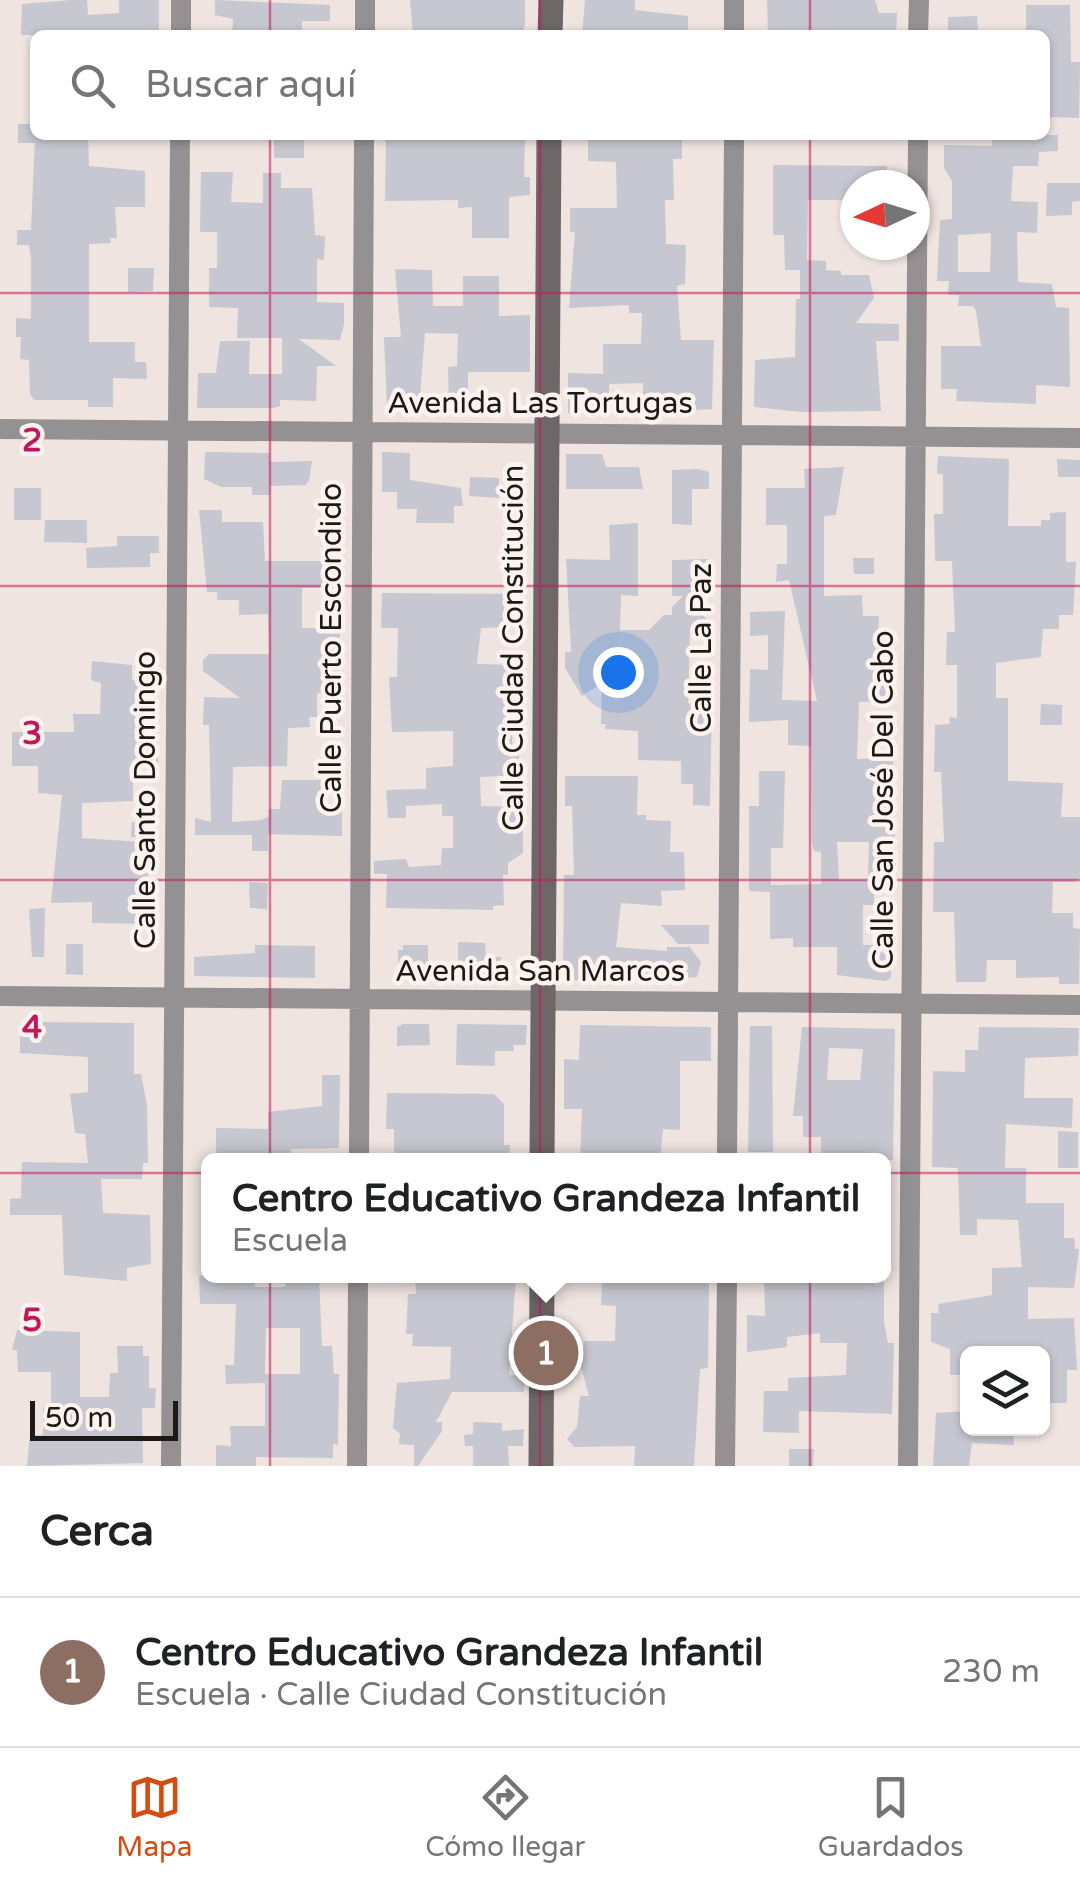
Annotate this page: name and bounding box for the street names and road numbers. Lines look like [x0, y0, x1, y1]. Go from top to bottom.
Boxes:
street label: Avenida Las Tortugas [387, 385, 693, 422]
street label: Calle Ciudad Constitución [495, 465, 532, 831]
street label: Calle Puerto Escondido [313, 483, 350, 813]
street label: Calle La Paz [683, 563, 720, 733]
street label: Calle San José Del Cabo [865, 630, 902, 970]
street label: Calle Santo Domingo [127, 651, 164, 949]
street label: Avenida San Marcos [395, 953, 685, 990]

